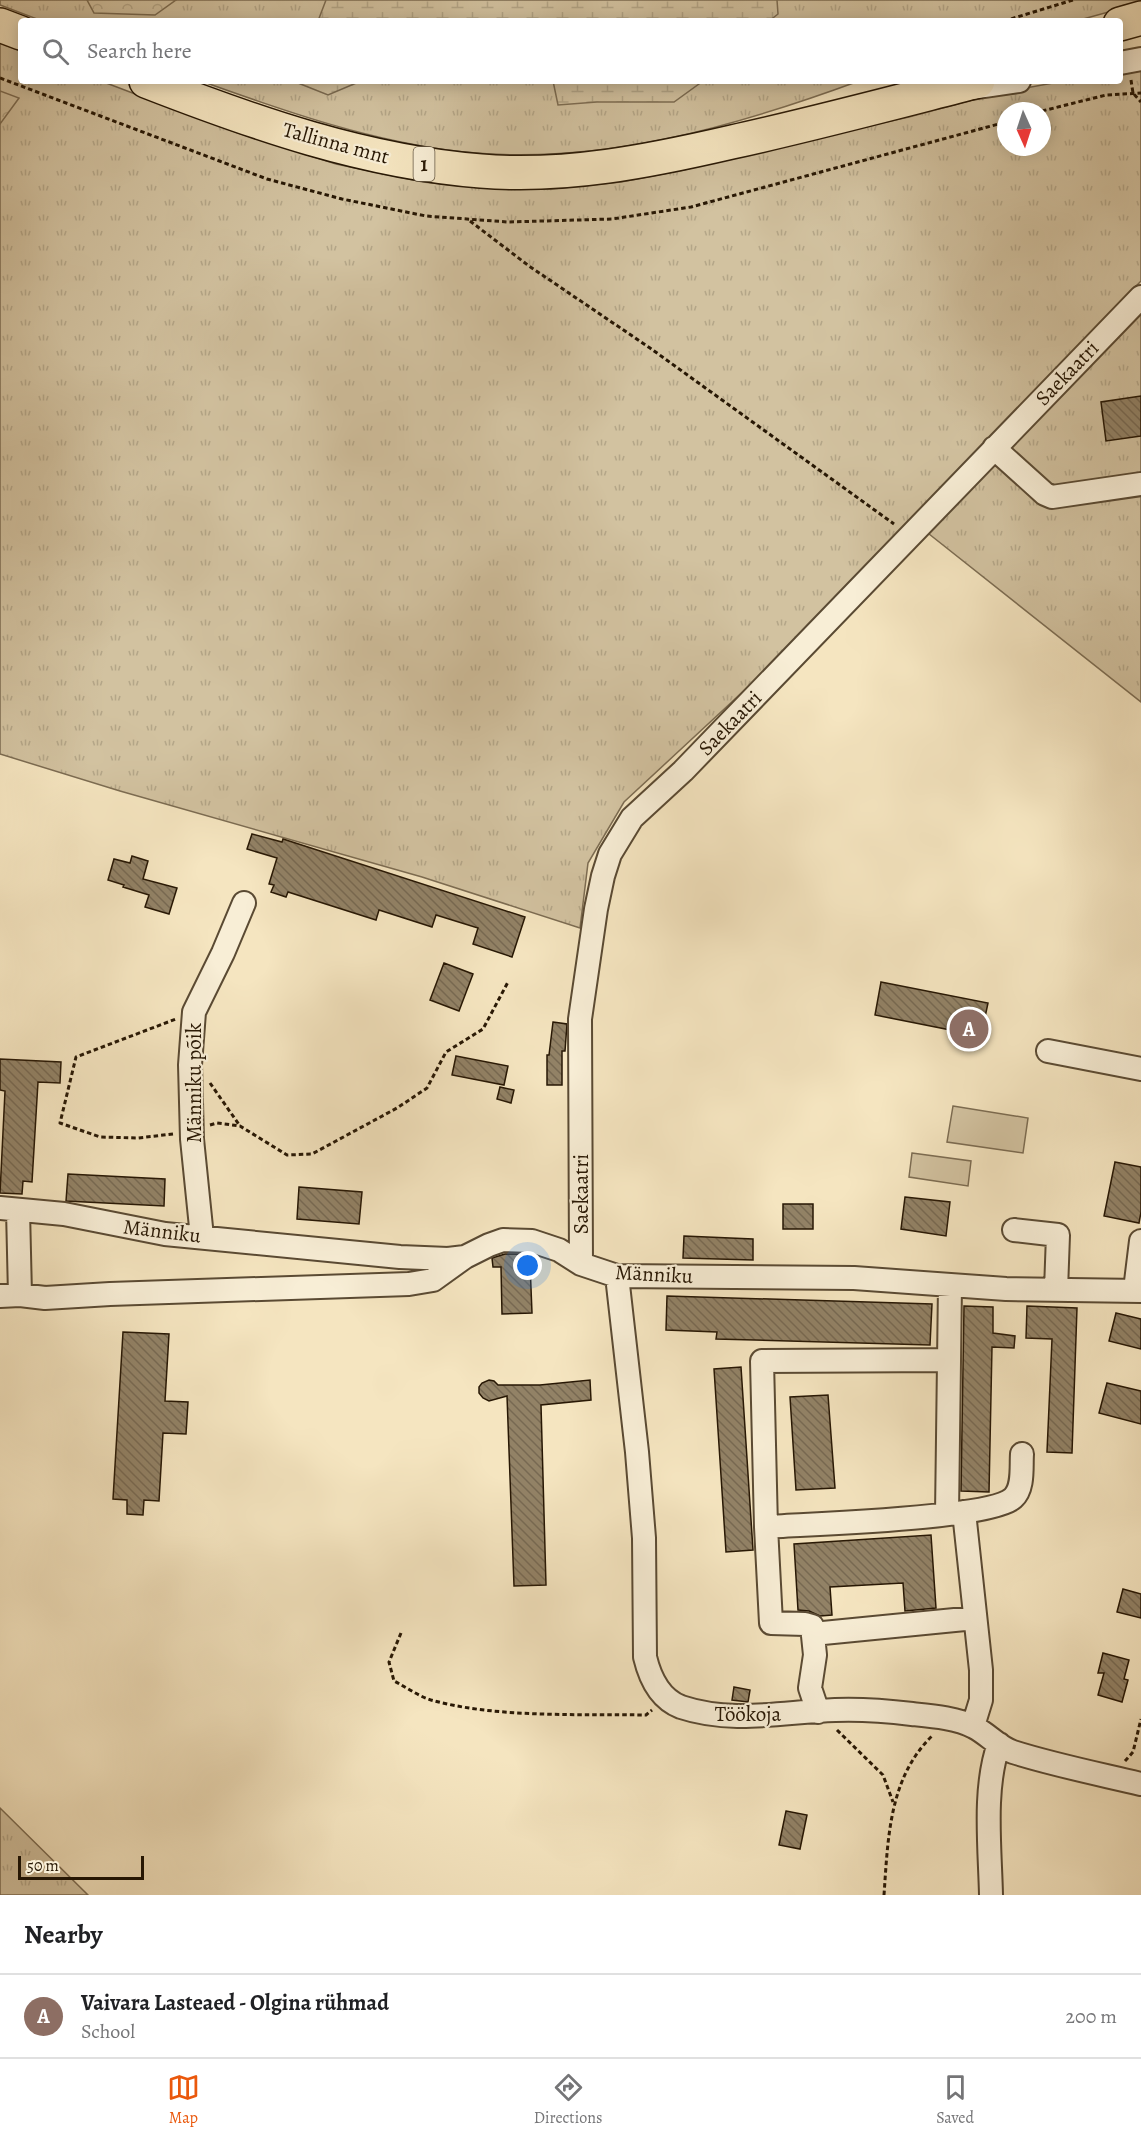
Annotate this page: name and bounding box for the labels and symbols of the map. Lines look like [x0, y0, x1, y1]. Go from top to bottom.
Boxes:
north arrow [997, 102, 1051, 156]
street label: Tallinna mnt [280, 115, 392, 171]
road number: 1 [414, 147, 434, 181]
street label: Saekaatri [1029, 334, 1105, 412]
street label: Saekaatri [692, 684, 768, 762]
pin: A [950, 1006, 988, 1052]
street label: Männiku põik [180, 1022, 208, 1143]
street label: Saekaatri [567, 1154, 595, 1234]
street label: Männiku [122, 1212, 203, 1250]
your location [513, 1251, 542, 1280]
street label: Männiku [614, 1258, 694, 1290]
street label: Töökoja [715, 1700, 782, 1728]
scale bar [18, 1853, 144, 1880]

